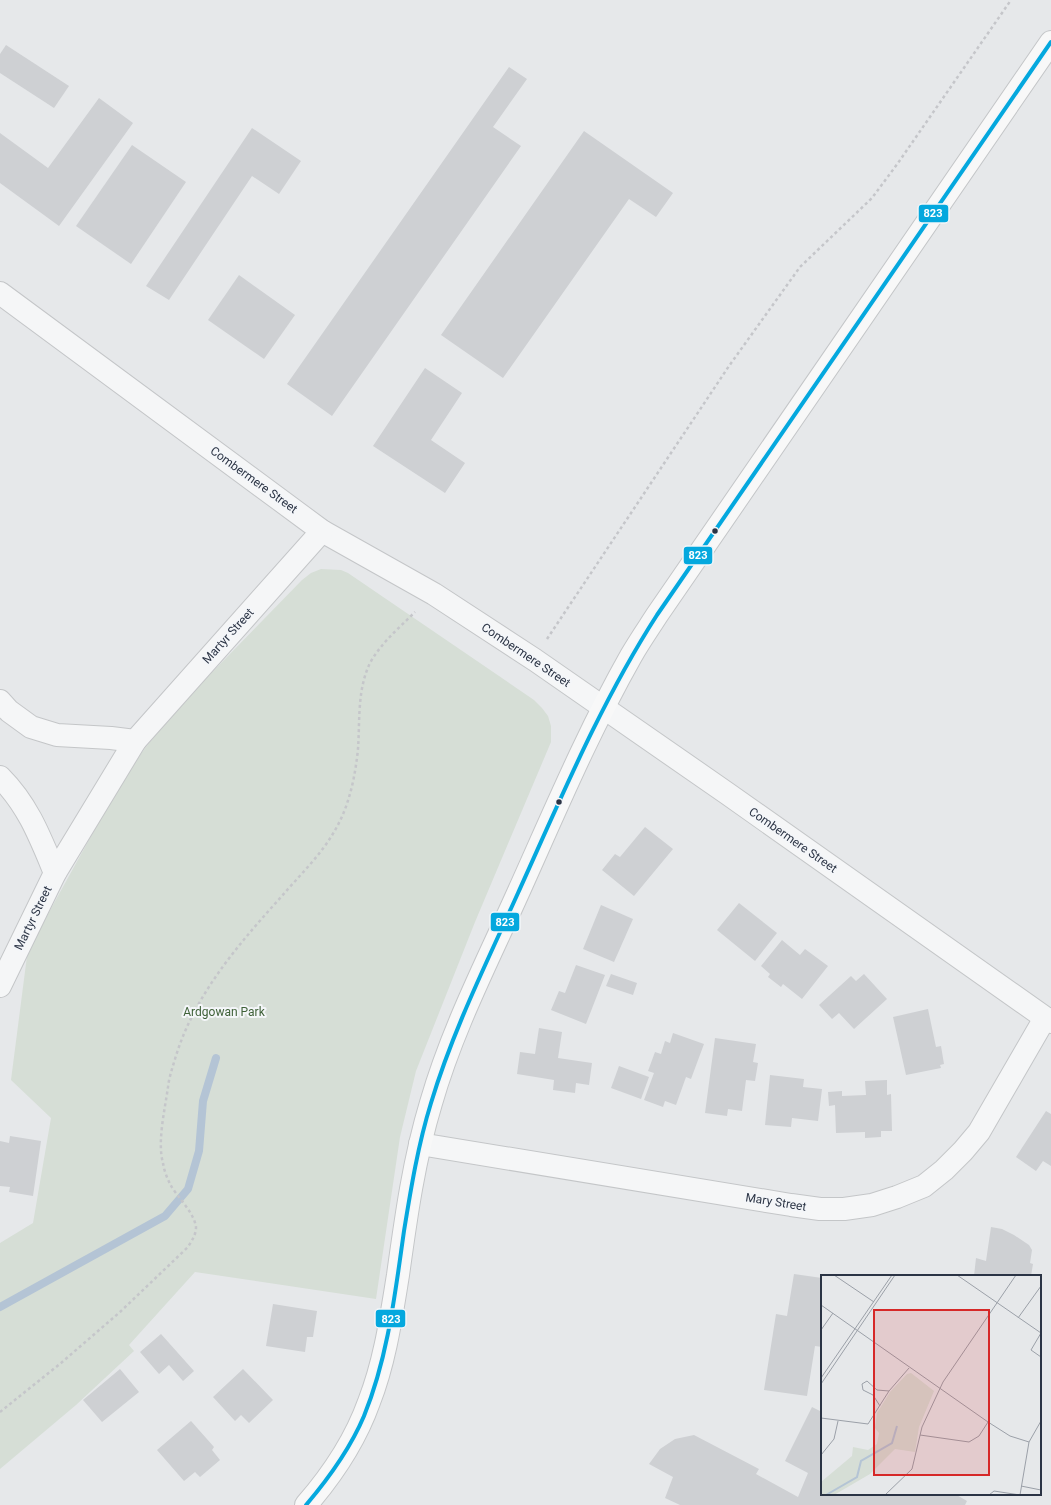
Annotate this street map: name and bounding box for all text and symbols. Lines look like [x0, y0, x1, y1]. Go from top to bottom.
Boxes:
line badge: 823 [918, 204, 949, 223]
text: 823 [924, 207, 942, 220]
street label: Combermere Street [208, 444, 300, 516]
unlabelled marker [710, 526, 720, 536]
line badge: 823 [683, 546, 713, 565]
text: 823 [689, 549, 707, 562]
street label: Martyr Street [199, 605, 257, 667]
street label: Combermere Street [479, 620, 573, 690]
unlabelled marker [554, 797, 564, 807]
street label: Combermere Street [746, 804, 840, 876]
street label: Martyr Street [11, 884, 55, 952]
line badge: 823 [490, 912, 520, 932]
text: 823 [496, 916, 514, 929]
park label: Ardgowan Park [183, 1005, 266, 1019]
street label: Mary Street [745, 1190, 808, 1214]
inset map [821, 1275, 1041, 1495]
line badge: 823 [375, 1309, 406, 1328]
text: 823 [382, 1313, 400, 1326]

